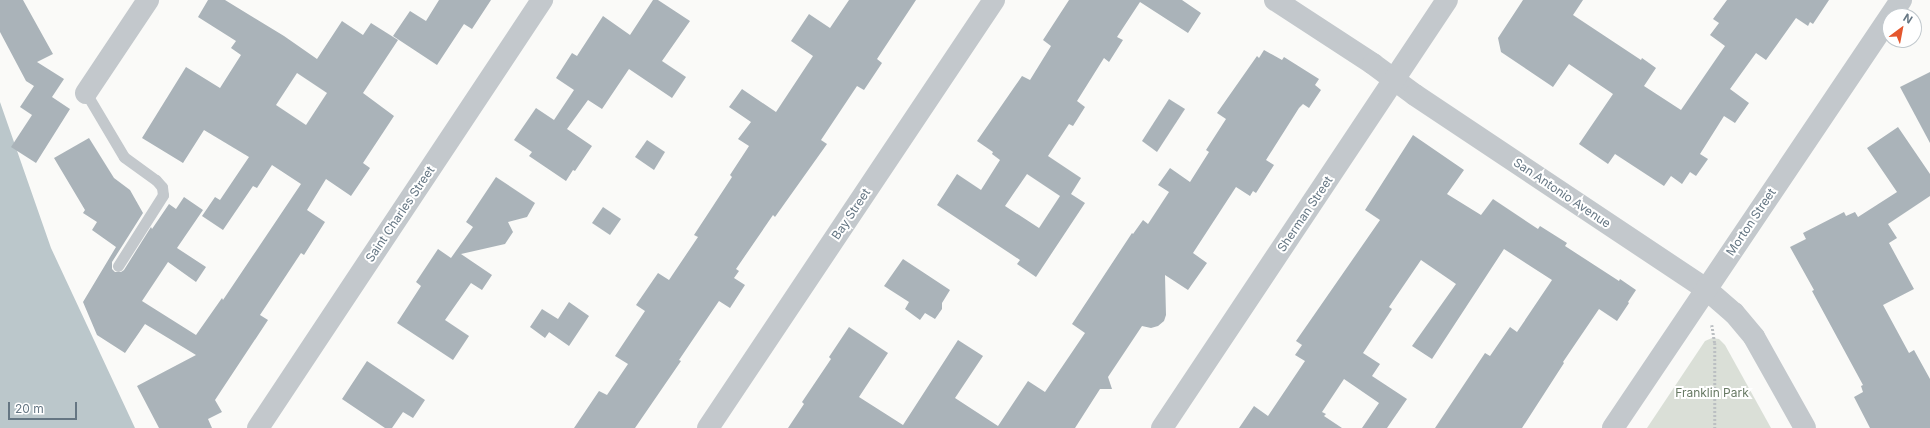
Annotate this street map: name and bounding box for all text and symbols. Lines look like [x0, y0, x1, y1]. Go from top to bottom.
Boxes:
north arrow [1882, 8, 1922, 48]
text: N [1901, 11, 1915, 27]
street label: San Antonio Avenue [1511, 155, 1613, 231]
street label: Saint Charles Street [363, 163, 437, 265]
street label: Sherman Street [1274, 173, 1336, 255]
street label: Bay Street [829, 186, 873, 242]
street label: Morton Street [1723, 186, 1779, 258]
park label: Franklin Park [1675, 386, 1749, 400]
scale bar [10, 394, 79, 420]
text: 20 m [15, 401, 44, 416]

